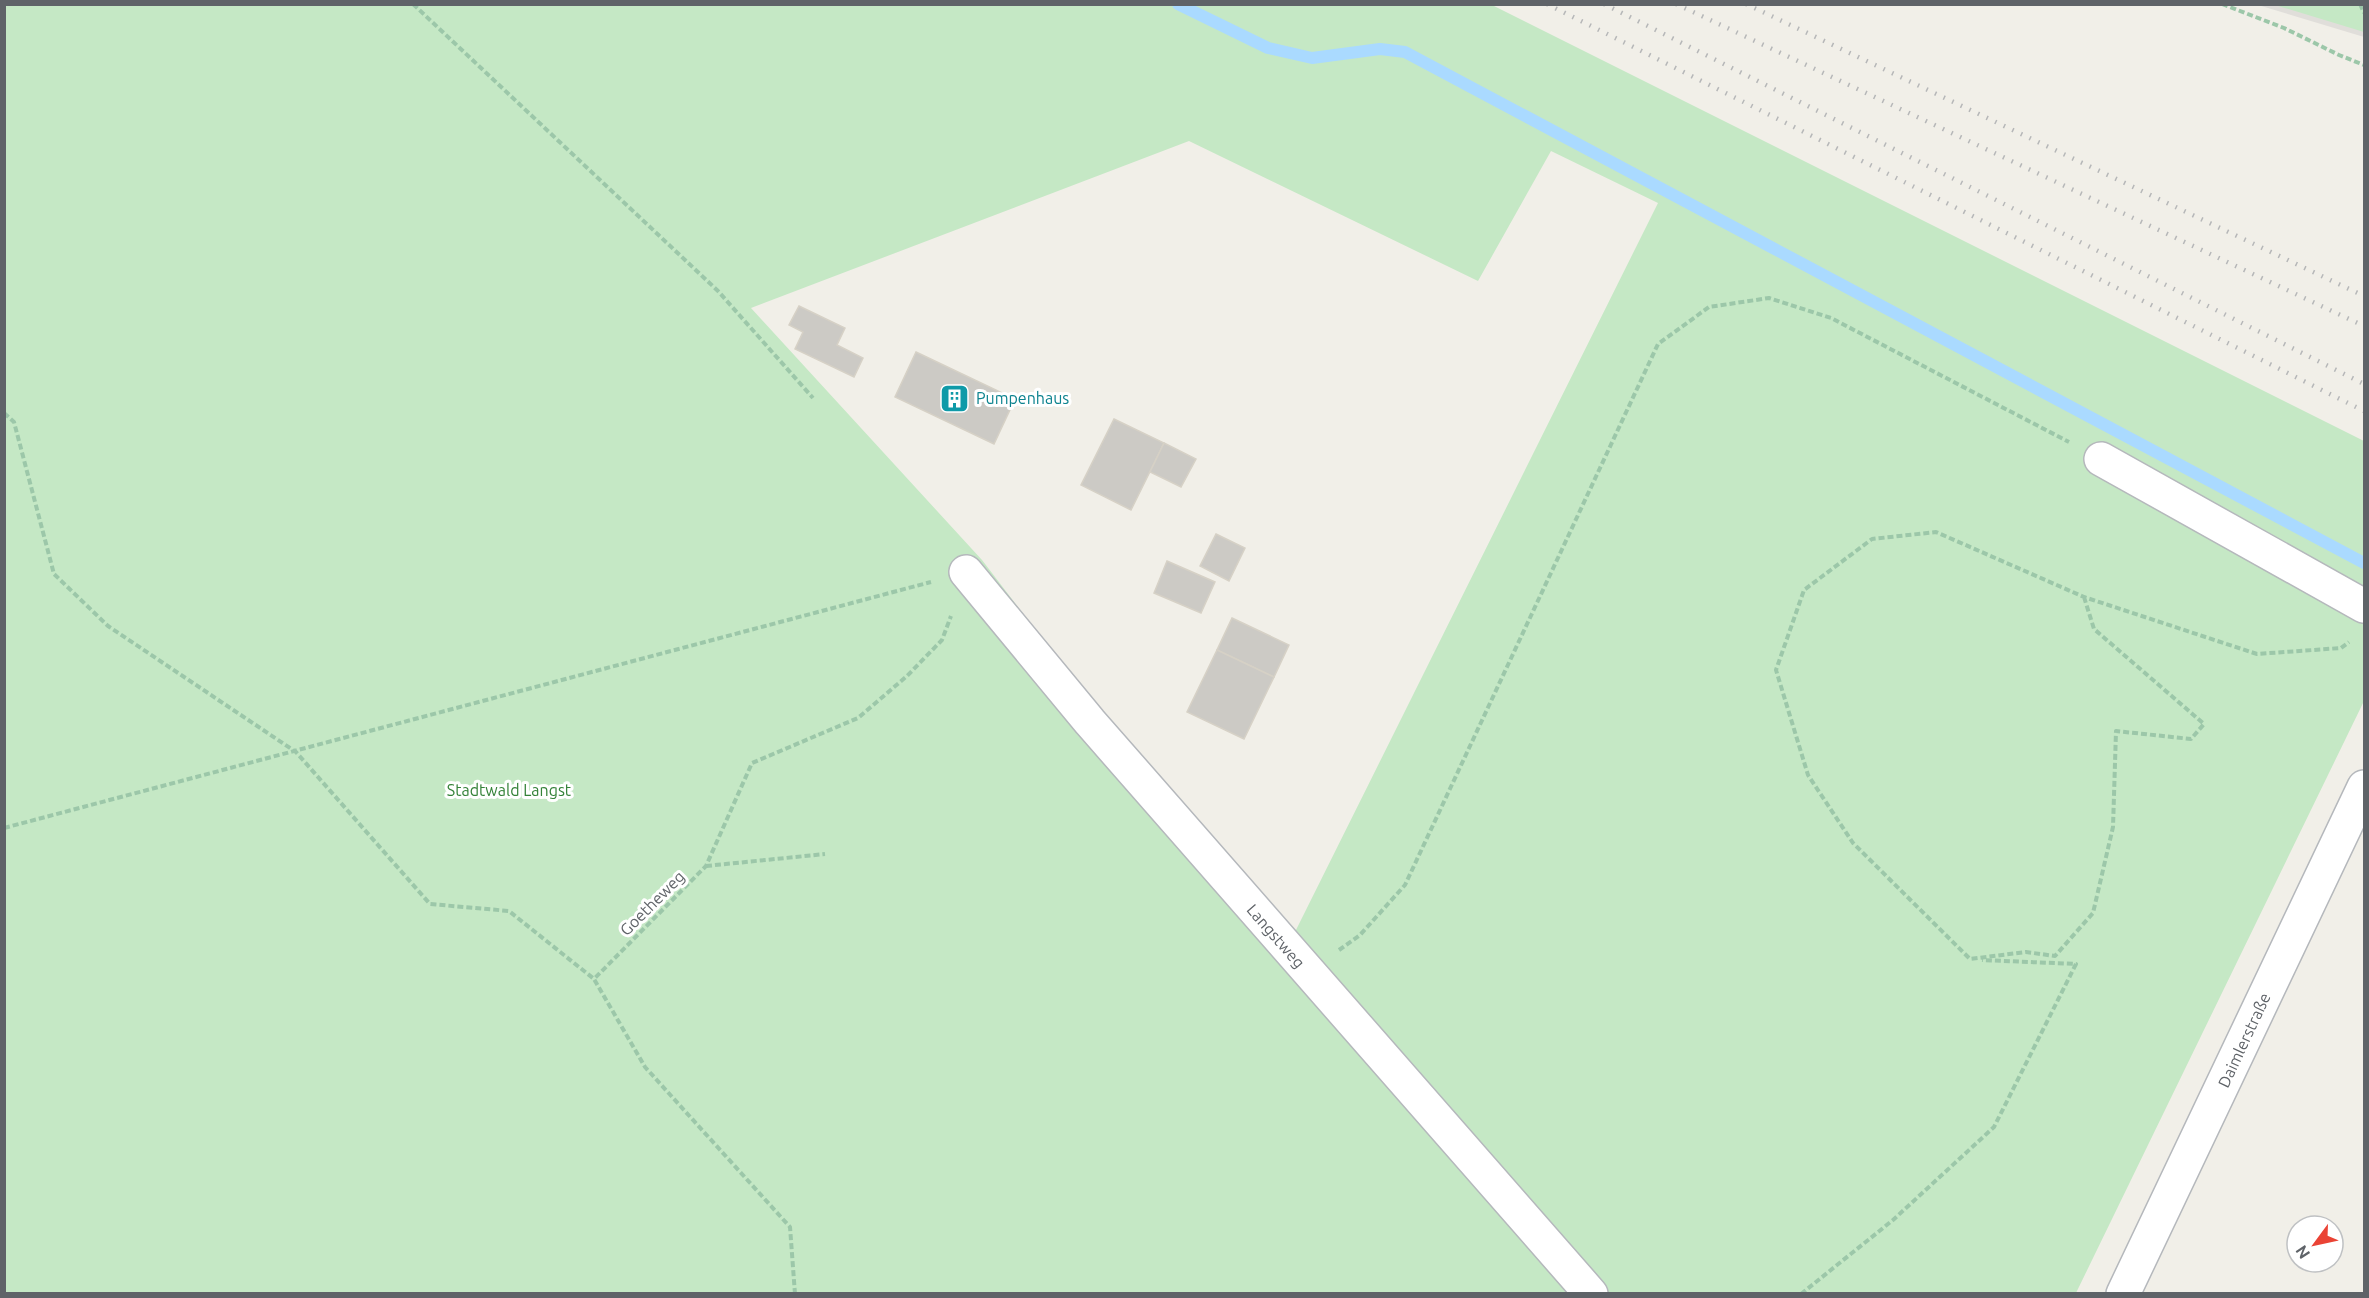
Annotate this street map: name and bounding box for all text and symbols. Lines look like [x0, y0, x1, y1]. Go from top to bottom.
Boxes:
building icon: Pumpenhaus [939, 382, 971, 414]
place label: Pumpenhaus [976, 389, 1069, 407]
park label: Stadtwald Langst [447, 781, 572, 799]
street label: Goetheweg [616, 867, 688, 939]
street label: Langstweg [1243, 901, 1309, 971]
street label: Daimlerstraße [2214, 990, 2274, 1090]
north arrow [2285, 1214, 2345, 1274]
text: N [2292, 1242, 2313, 1262]

